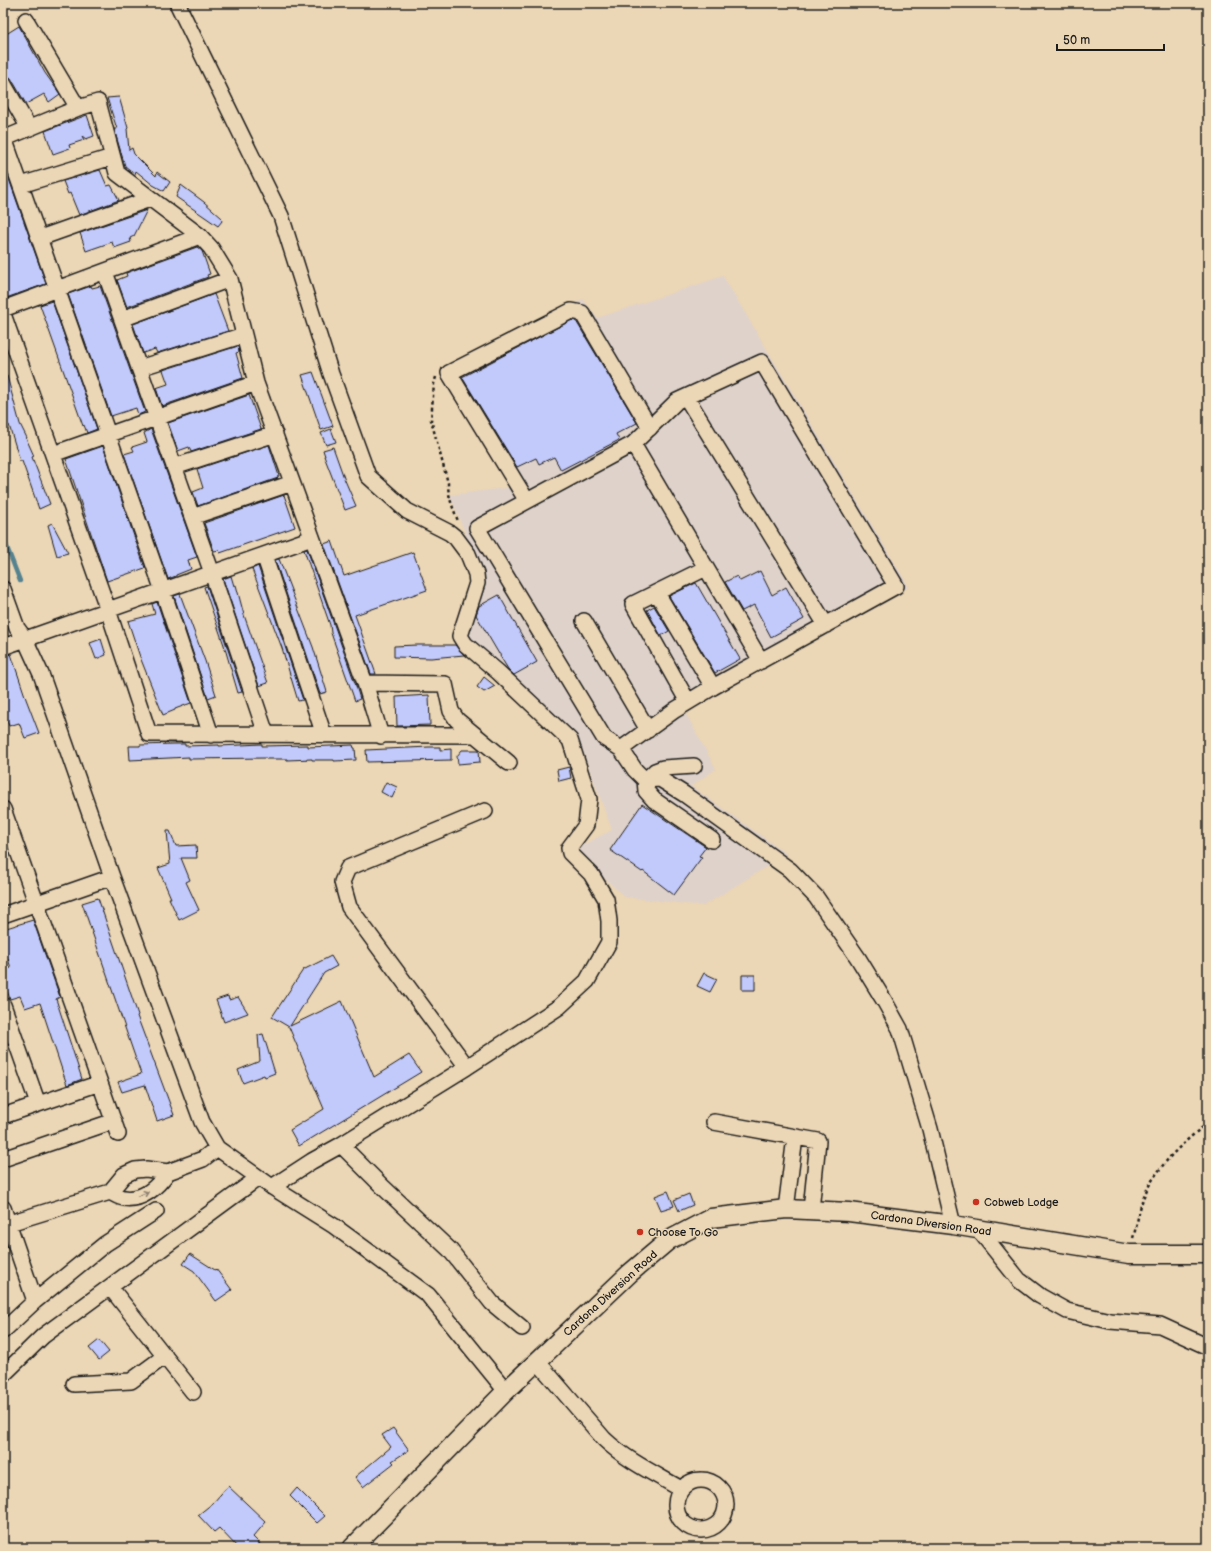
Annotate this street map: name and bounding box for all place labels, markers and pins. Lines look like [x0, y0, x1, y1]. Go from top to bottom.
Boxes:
place label: Cobweb Lodge [984, 1196, 1059, 1209]
marker: Cobweb Lodge [971, 1197, 981, 1207]
place label: Choose To Go [648, 1226, 718, 1239]
marker: Choose To Go [635, 1227, 645, 1237]

